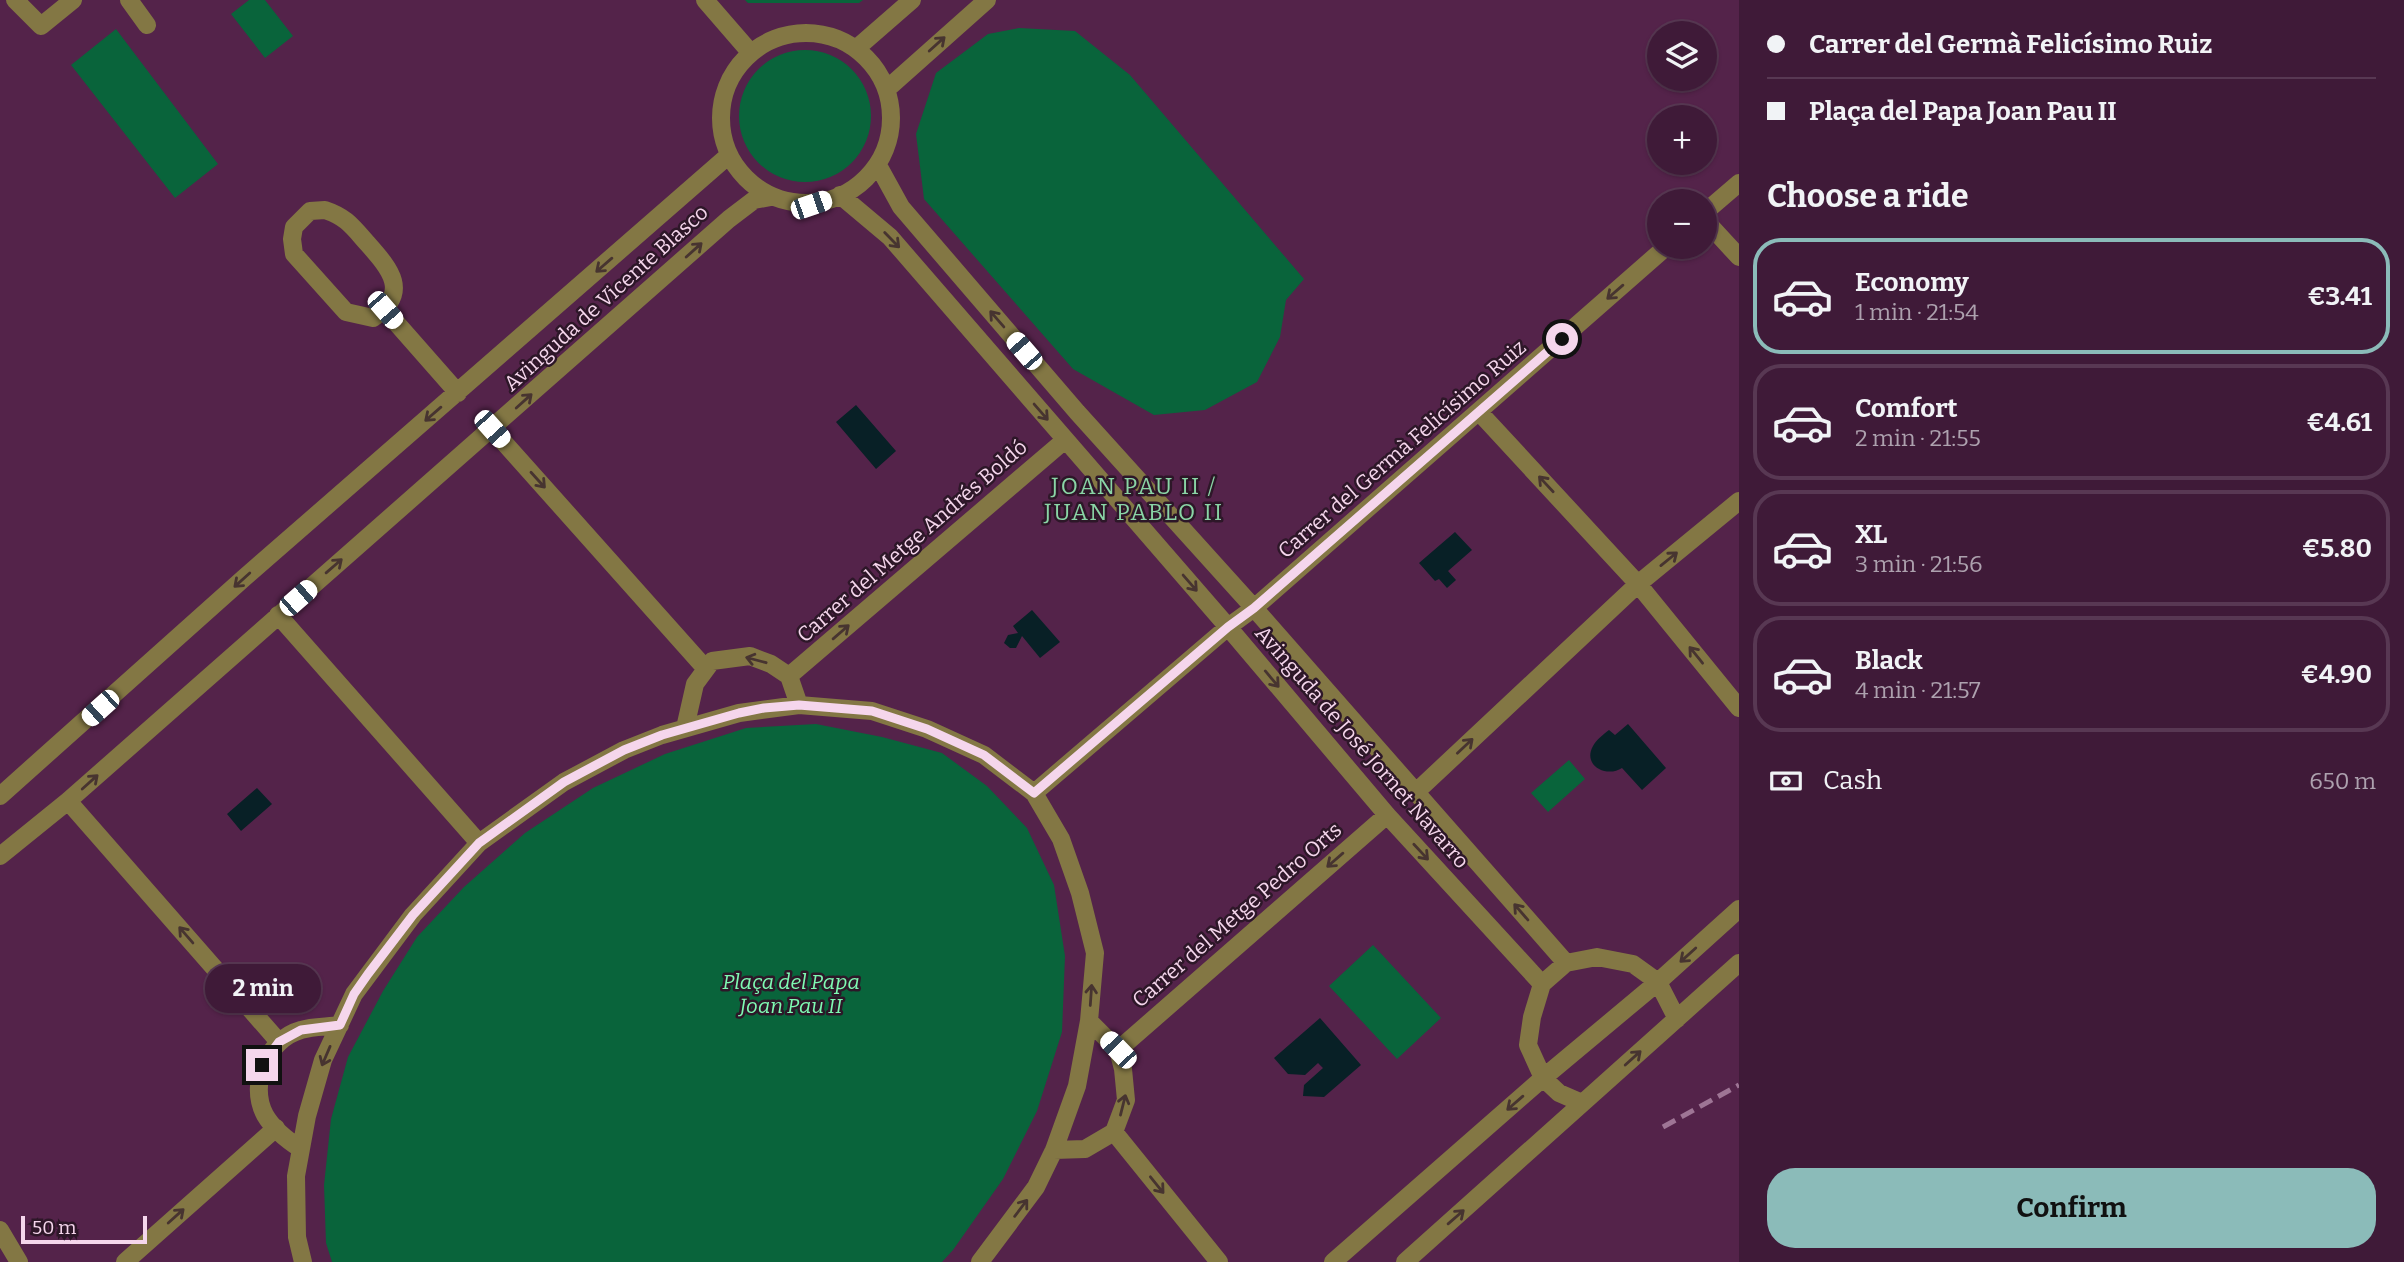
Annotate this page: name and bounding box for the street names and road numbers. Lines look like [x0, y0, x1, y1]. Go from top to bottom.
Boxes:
street label: Avinguda de Vicente Blasco [498, 199, 714, 397]
street label: Carrer del Germà Felicísimo Ruiz [1273, 334, 1531, 564]
street label: Carrer del Metge Andrés Boldó [792, 434, 1032, 648]
street label: Avinguda de José Jornet Navarro [1249, 620, 1475, 874]
street label: Carrer del Metge Pedro Orts [1127, 817, 1347, 1013]

